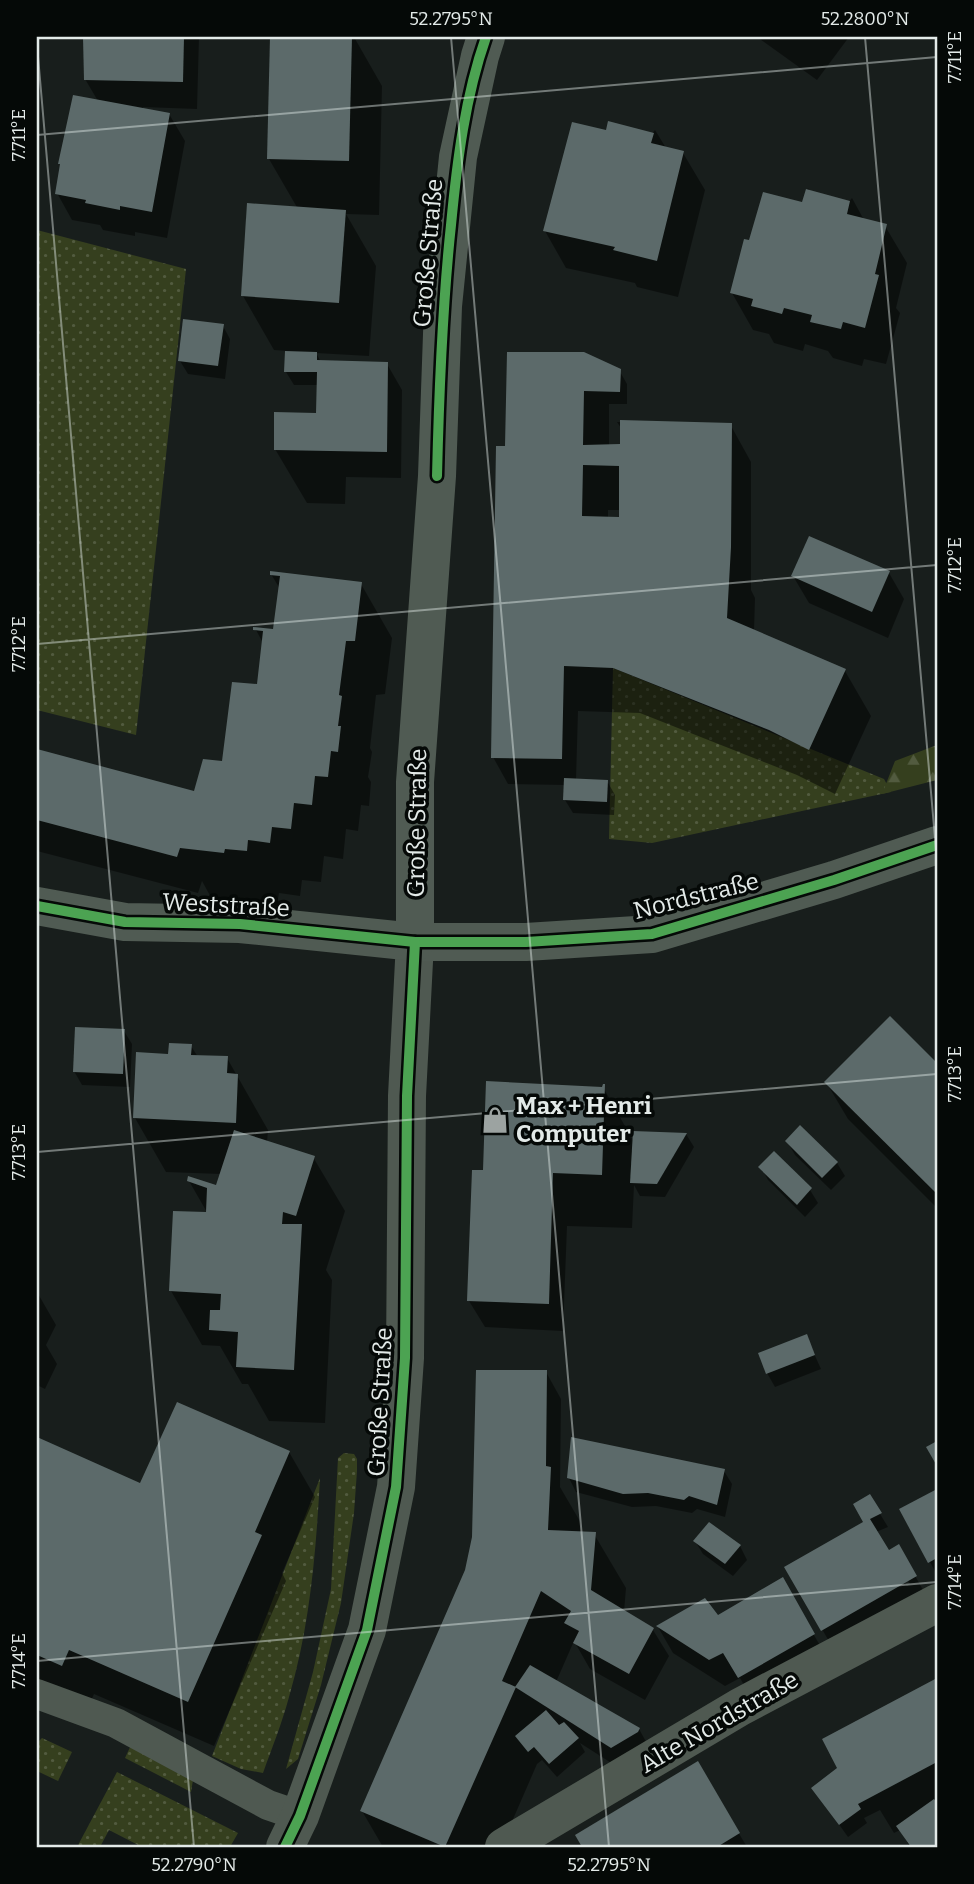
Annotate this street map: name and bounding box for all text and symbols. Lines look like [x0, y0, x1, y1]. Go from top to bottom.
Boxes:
text: 52.2795°N [409, 8, 493, 30]
text: 52.2800°N [821, 8, 909, 30]
text: 7.711°E [944, 31, 966, 83]
text: 7.711°E [8, 109, 30, 161]
street label: Große Straße [408, 177, 448, 329]
text: 7.712°E [944, 537, 966, 593]
text: 7.712°E [8, 616, 30, 672]
street label: Große Straße [402, 748, 432, 898]
street label: Nordstraße [630, 867, 762, 925]
street label: Weststraße [162, 888, 290, 922]
text: 7.713°E [944, 1046, 966, 1102]
place label: Max + Henri Computer [516, 1092, 652, 1148]
shop icon: Max + Henri Computer [480, 1105, 510, 1135]
text: 7.713°E [8, 1124, 30, 1180]
street label: Große Straße [362, 1327, 398, 1477]
text: 7.714°E [944, 1554, 966, 1610]
text: 7.714°E [8, 1633, 30, 1689]
street label: Alte Nordstraße [635, 1665, 803, 1779]
text: 52.2790°N [151, 1854, 237, 1876]
text: 52.2795°N [567, 1854, 651, 1876]

